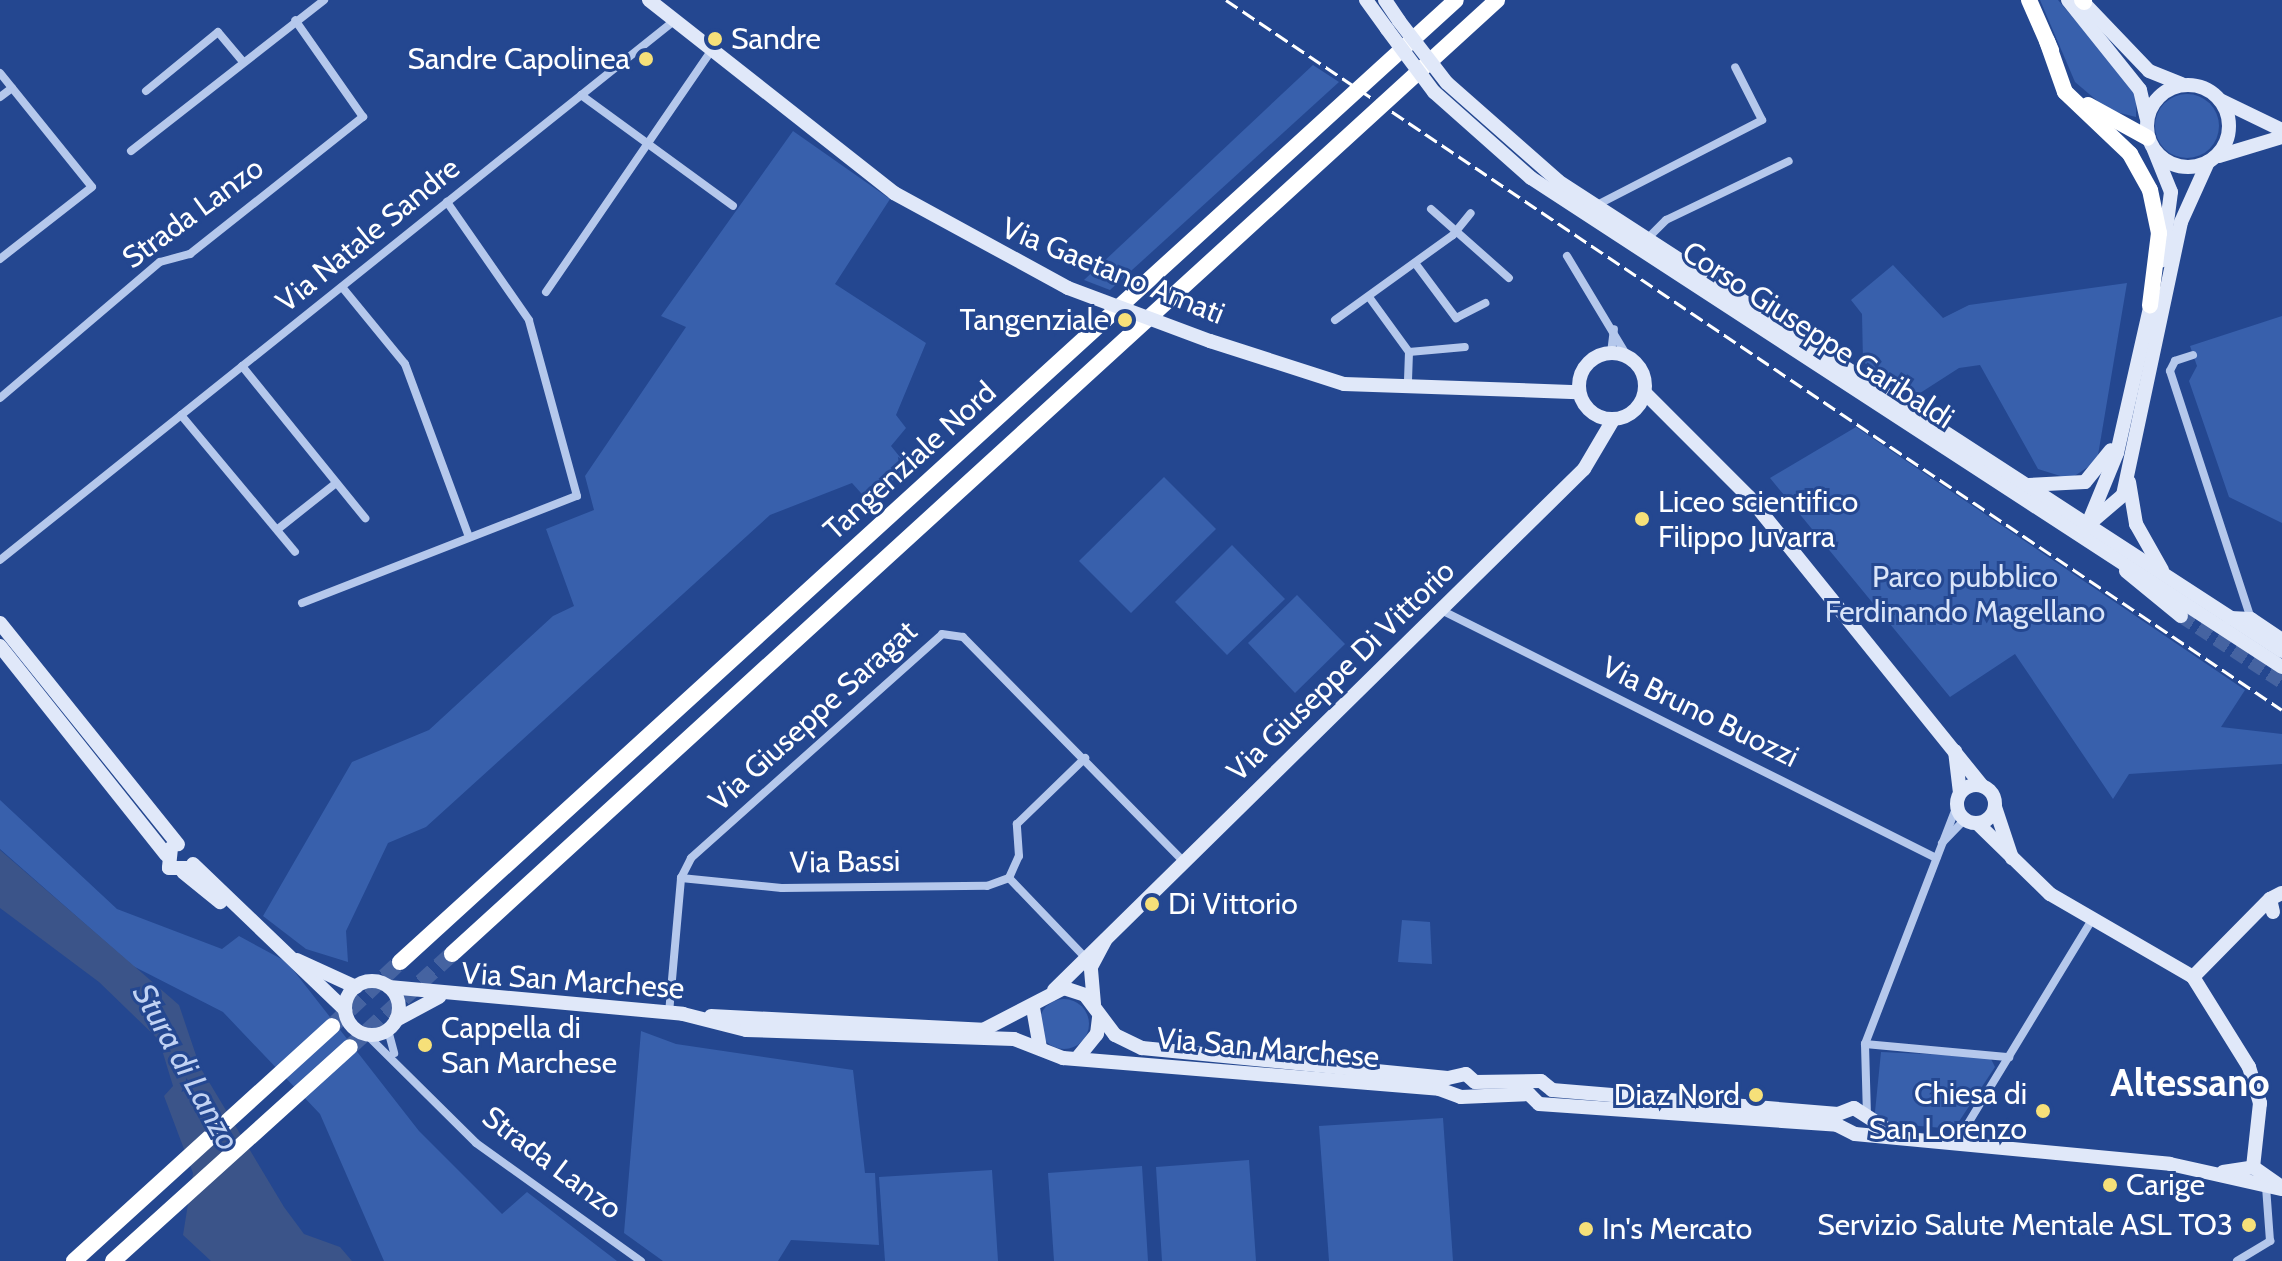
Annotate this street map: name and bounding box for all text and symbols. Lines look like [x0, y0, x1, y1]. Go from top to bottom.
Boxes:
place label: Sandre [731, 21, 821, 57]
marker: Sandre [706, 30, 724, 48]
place label: Sandre Capolinea [407, 41, 630, 77]
marker: Sandre Capolinea [637, 50, 655, 68]
street label: Strada Lanzo [116, 150, 270, 276]
street label: Via Natale Sandre [269, 150, 467, 320]
street label: Via Gaetano Amati [996, 210, 1230, 332]
street label: Corso Giuseppe Garibaldi [1675, 234, 1961, 436]
place label: Tangenziale [959, 302, 1109, 338]
marker: Tangenziale [1116, 311, 1134, 329]
street label: Tangenziale Nord [816, 374, 1004, 548]
place label: Liceo scientifico Filippo Juvarra [1658, 484, 1858, 554]
marker: Liceo scientifico Filippo Juvarra [1633, 510, 1651, 528]
street label: Via Giuseppe Di Vittorio [1220, 553, 1462, 789]
park label: Parco pubblico Ferdinando Magellano [1825, 559, 2105, 630]
street label: Via Giuseppe Saragat [702, 613, 924, 819]
street label: Via Bruno Buozzi [1596, 649, 1804, 775]
street label: Via Bassi [789, 843, 901, 881]
place label: Di Vittorio [1168, 886, 1298, 922]
marker: Di Vittorio [1143, 895, 1161, 913]
street label: Via San Marchese [460, 955, 686, 1007]
water label: Stura di Lanzo [124, 977, 248, 1157]
place label: Cappella di San Marchese [441, 1010, 617, 1080]
street label: Via San Marchese [1155, 1020, 1381, 1076]
marker: Cappella di San Marchese [416, 1036, 434, 1054]
district label: Altessano [2110, 1060, 2270, 1106]
place label: Chiesa di San Lorenzo [1869, 1076, 2027, 1146]
place label: Diaz Nord [1614, 1077, 1740, 1113]
marker: Diaz Nord [1747, 1086, 1765, 1104]
street label: Strada Lanzo [475, 1099, 629, 1227]
marker: Chiesa di San Lorenzo [2034, 1102, 2052, 1120]
place label: Carige [2126, 1167, 2205, 1203]
marker: Carige [2101, 1176, 2119, 1194]
place label: Servizio Salute Mentale ASL TO3 [1817, 1207, 2233, 1243]
place label: In's Mercato [1602, 1211, 1752, 1247]
marker: Servizio Salute Mentale ASL TO3 [2240, 1216, 2258, 1234]
marker: In's Mercato [1577, 1220, 1595, 1238]

